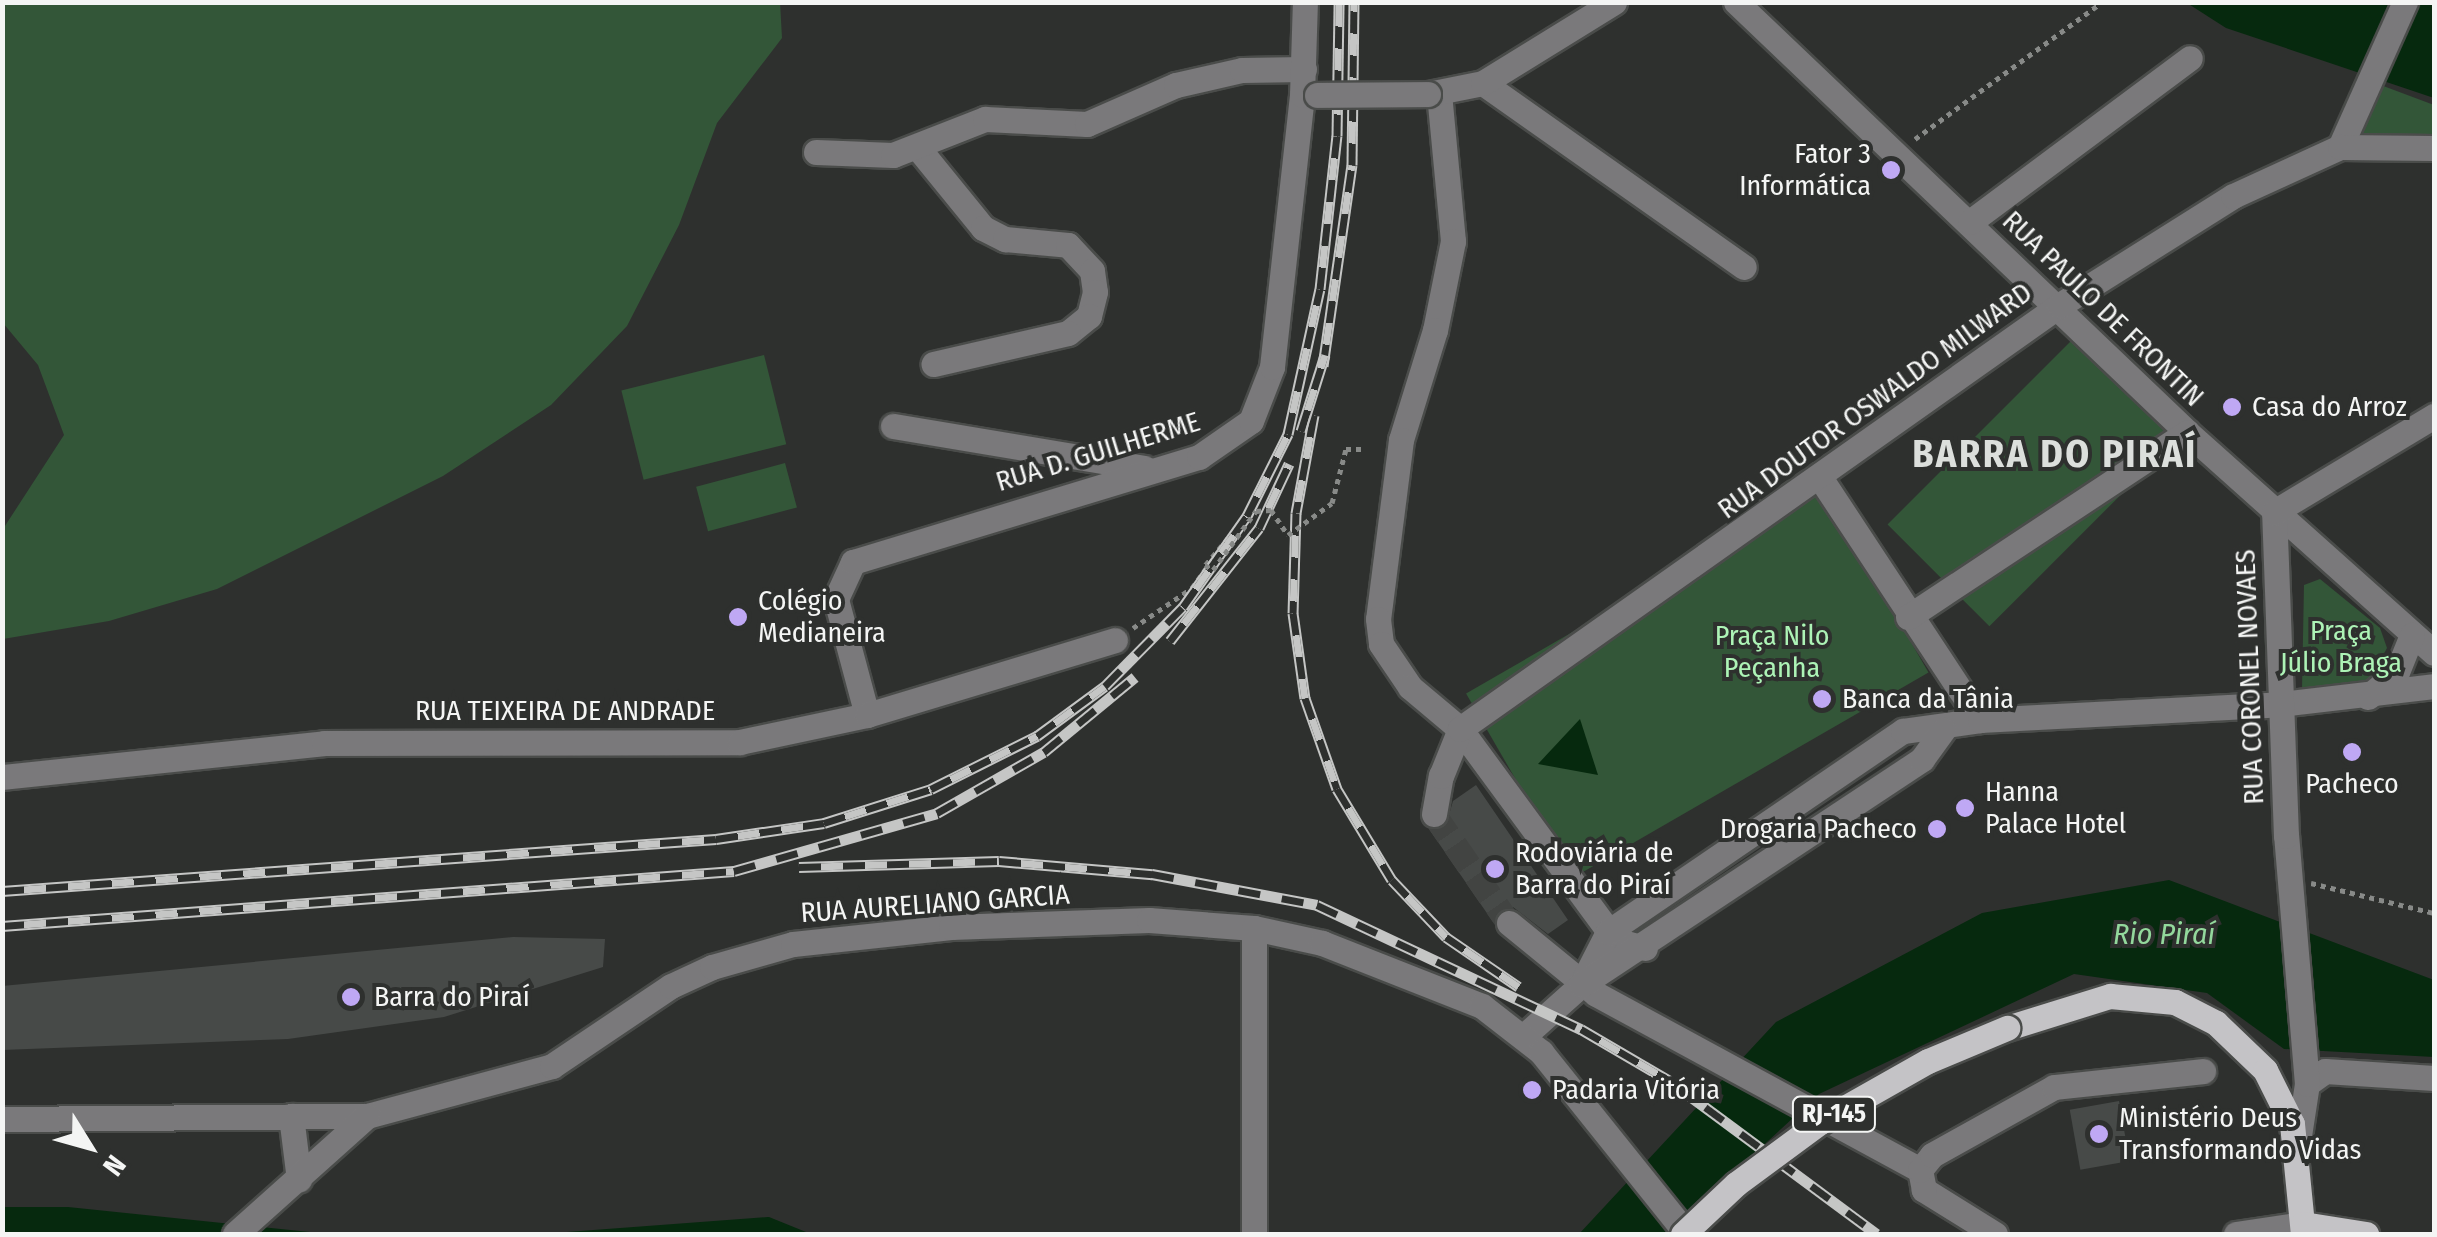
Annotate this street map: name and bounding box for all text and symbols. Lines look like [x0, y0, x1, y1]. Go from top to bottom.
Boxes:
place label: Fator 3 Informática [1739, 137, 1871, 203]
marker: Fator 3 Informática [1880, 159, 1902, 181]
street label: RUA PAULO DE FRONTIN [1995, 204, 2211, 414]
street label: RUA DOUTOR OSWALDO MILWARD [1712, 276, 2038, 526]
place label: Casa do Arroz [2252, 390, 2407, 424]
marker: Casa do Arroz [2221, 396, 2243, 418]
street label: RUA D. GUILHERME [992, 405, 1204, 499]
district label: BARRA DO PIRAÍ [1912, 432, 2198, 478]
street label: RUA CORONEL NOVAES [2229, 549, 2271, 805]
place label: Colégio Medianeira [758, 584, 886, 650]
marker: Colégio Medianeira [727, 606, 749, 628]
park label: Praça Júlio Braga [2280, 614, 2402, 680]
park label: Praça Nilo Peçanha [1715, 619, 1829, 685]
place label: Banca da Tânia [1842, 682, 2014, 716]
marker: Banca da Tânia [1811, 688, 1833, 710]
street label: RUA TEIXEIRA DE ANDRADE [415, 694, 715, 728]
marker: Pacheco [2341, 741, 2363, 763]
place label: Pacheco [2305, 767, 2399, 801]
place label: Hanna Palace Hotel [1985, 775, 2126, 841]
marker: Hanna Palace Hotel [1954, 797, 1976, 819]
place label: Drogaria Pacheco [1720, 812, 1917, 846]
marker: Drogaria Pacheco [1926, 818, 1948, 840]
place label: Rodoviária de Barra do Piraí [1515, 836, 1673, 902]
marker: Rodoviária de Barra do Piraí [1484, 858, 1506, 880]
street label: RUA AURELIANO GARCIA [799, 878, 1071, 930]
water label: Rio Piraí [2113, 916, 2215, 952]
place label: Barra do Piraí [374, 980, 530, 1014]
marker: Barra do Piraí [338, 984, 364, 1010]
place label: Padaria Vitória [1552, 1073, 1720, 1107]
marker: Padaria Vitória [1521, 1079, 1543, 1101]
road number: RJ-145 [1792, 1094, 1876, 1134]
north arrow [40, 1097, 140, 1197]
place label: Ministério Deus Transformando Vidas [2119, 1101, 2361, 1167]
marker: Ministério Deus Transformando Vidas [2088, 1123, 2110, 1145]
text: N [96, 1149, 133, 1182]

